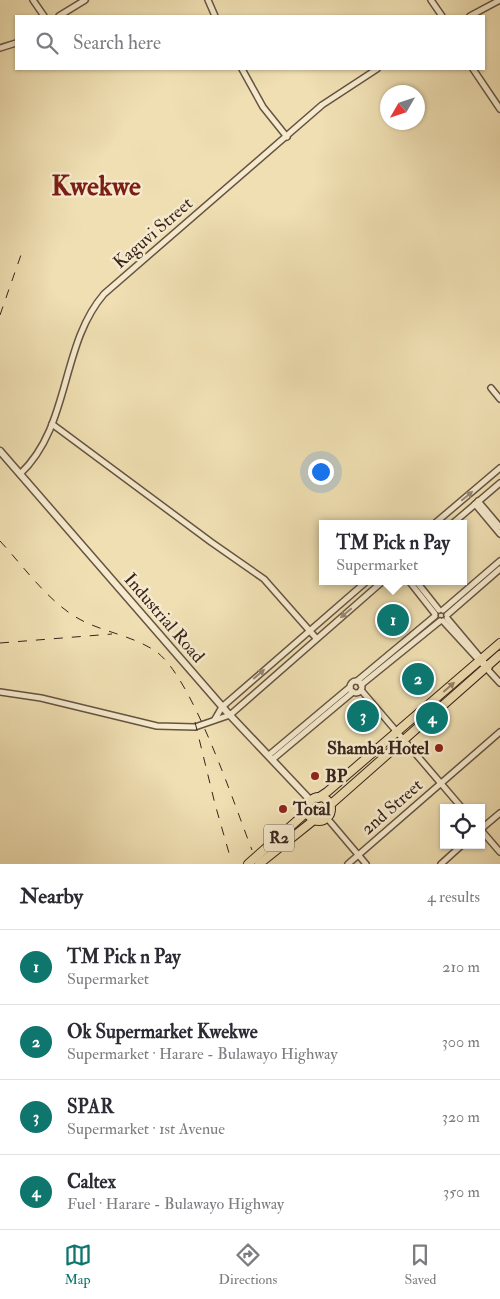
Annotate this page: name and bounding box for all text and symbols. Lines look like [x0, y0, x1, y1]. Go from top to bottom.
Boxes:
search box [15, 15, 485, 70]
icon: search [33, 29, 61, 57]
text: Search here [73, 31, 161, 55]
north arrow [380, 85, 425, 130]
district label: Kwekwe [51, 169, 141, 204]
street label: Kaguvi Street [108, 192, 198, 274]
your location [308, 459, 334, 485]
one-way arrow [461, 491, 473, 502]
popup [319, 520, 467, 585]
text: TM Pick n Pay [336, 531, 450, 555]
text: Supermarket [336, 555, 418, 575]
street label: Industrial Road [119, 568, 209, 668]
pin: 1 [377, 601, 409, 639]
one-way arrow [340, 607, 353, 618]
pin: 2 [402, 660, 434, 698]
one-way arrow [252, 669, 265, 680]
one-way arrow [442, 681, 454, 693]
pin: 3 [347, 697, 379, 735]
pin: 4 [416, 699, 448, 737]
place label: Shamba Hotel [327, 737, 429, 760]
marker: Shamba Hotel [433, 742, 445, 754]
place label: BP [325, 765, 348, 788]
marker: BP [309, 770, 321, 782]
street label: 2nd Street [356, 774, 428, 840]
place label: Total [292, 798, 331, 821]
marker: Total [277, 803, 289, 815]
map controls [440, 804, 485, 849]
button: locate [440, 804, 485, 849]
road number: R2 [264, 824, 294, 851]
text: Nearby [20, 883, 83, 910]
text: 4 results [427, 887, 480, 907]
text: TM Pick n Pay [67, 945, 181, 969]
text: 1 [33, 957, 39, 977]
text: 210 m [442, 957, 480, 977]
text: Supermarket [67, 969, 149, 989]
text: Ok Supermarket Kwekwe [67, 1020, 258, 1044]
text: 2 [32, 1032, 40, 1052]
text: 300 m [442, 1032, 480, 1052]
text: Supermarket · Harare - Bulawayo Highway [67, 1044, 337, 1064]
text: SPAR [67, 1095, 114, 1119]
text: 3 [33, 1107, 39, 1127]
text: 320 m [442, 1107, 480, 1127]
text: Supermarket · 1st Avenue [67, 1119, 225, 1139]
text: Caltex [67, 1170, 116, 1194]
text: 4 [32, 1182, 40, 1202]
text: 350 m [443, 1182, 480, 1202]
text: Fuel · Harare - Bulawayo Highway [67, 1194, 284, 1214]
tab: Map [64, 1241, 92, 1288]
tab: Directions [219, 1241, 277, 1288]
tab: Saved [404, 1241, 436, 1288]

